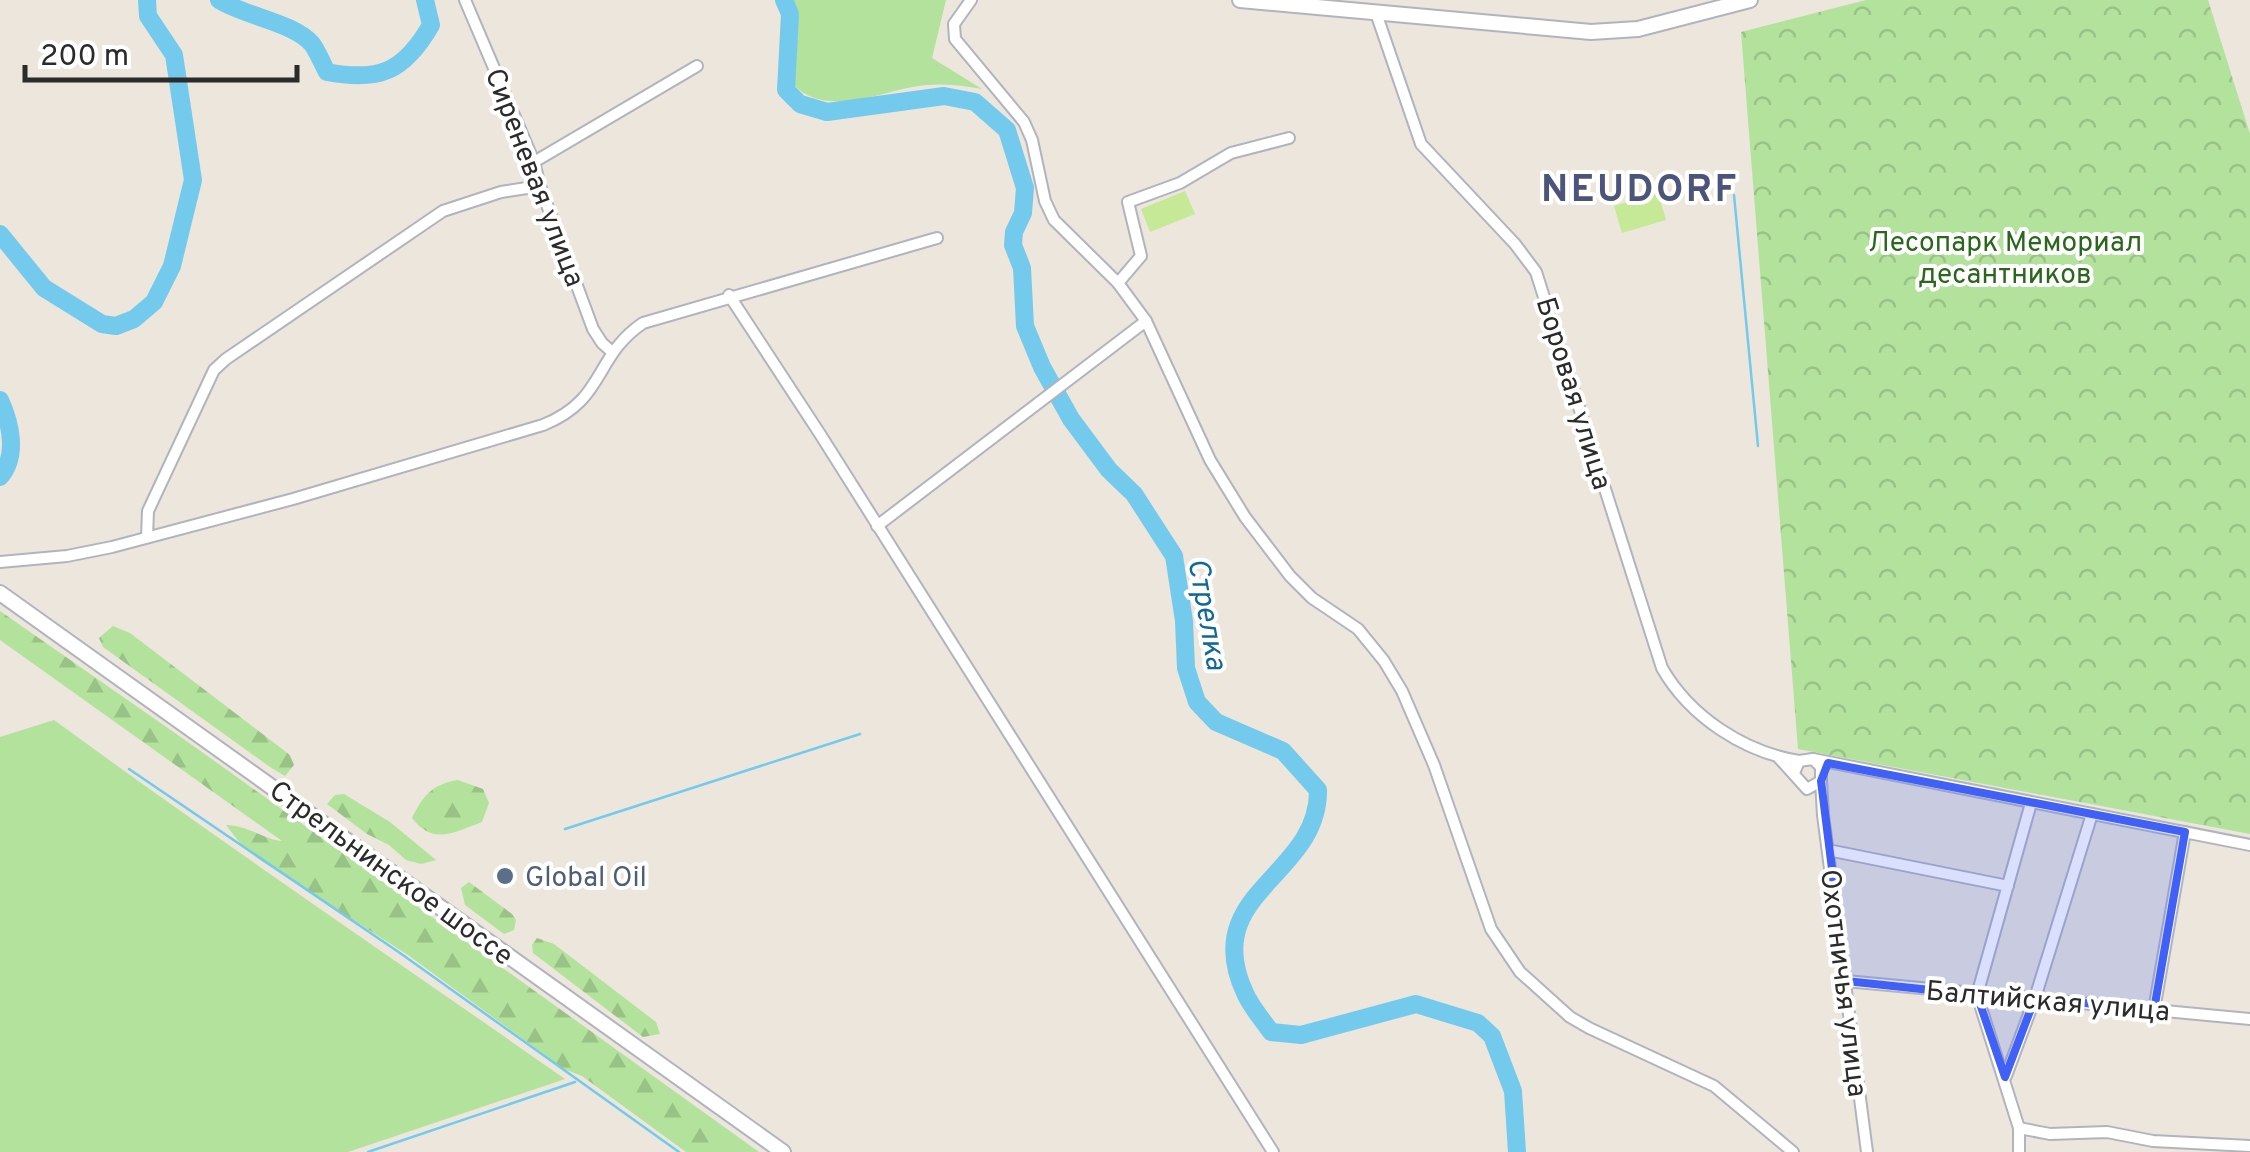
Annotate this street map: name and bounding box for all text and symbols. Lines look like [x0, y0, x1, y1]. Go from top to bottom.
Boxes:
scale bar [25, 20, 298, 82]
text: 200 m [40, 39, 129, 76]
street label: Сиреневая улица [475, 64, 591, 292]
district label: NEUDORF [1541, 167, 1739, 216]
park label: Лесопарк Мемориал десантников [1868, 226, 2142, 294]
street label: Боровая улица [1526, 293, 1619, 495]
water label: Стрелка [1177, 555, 1234, 674]
street label: Стрельнинское шоссе [261, 774, 519, 975]
place label: Global Oil [525, 861, 647, 897]
marker: Global Oil [494, 865, 516, 887]
street label: Охотничья улица [1810, 867, 1874, 1099]
street label: Балтийская улица [1924, 974, 2171, 1032]

